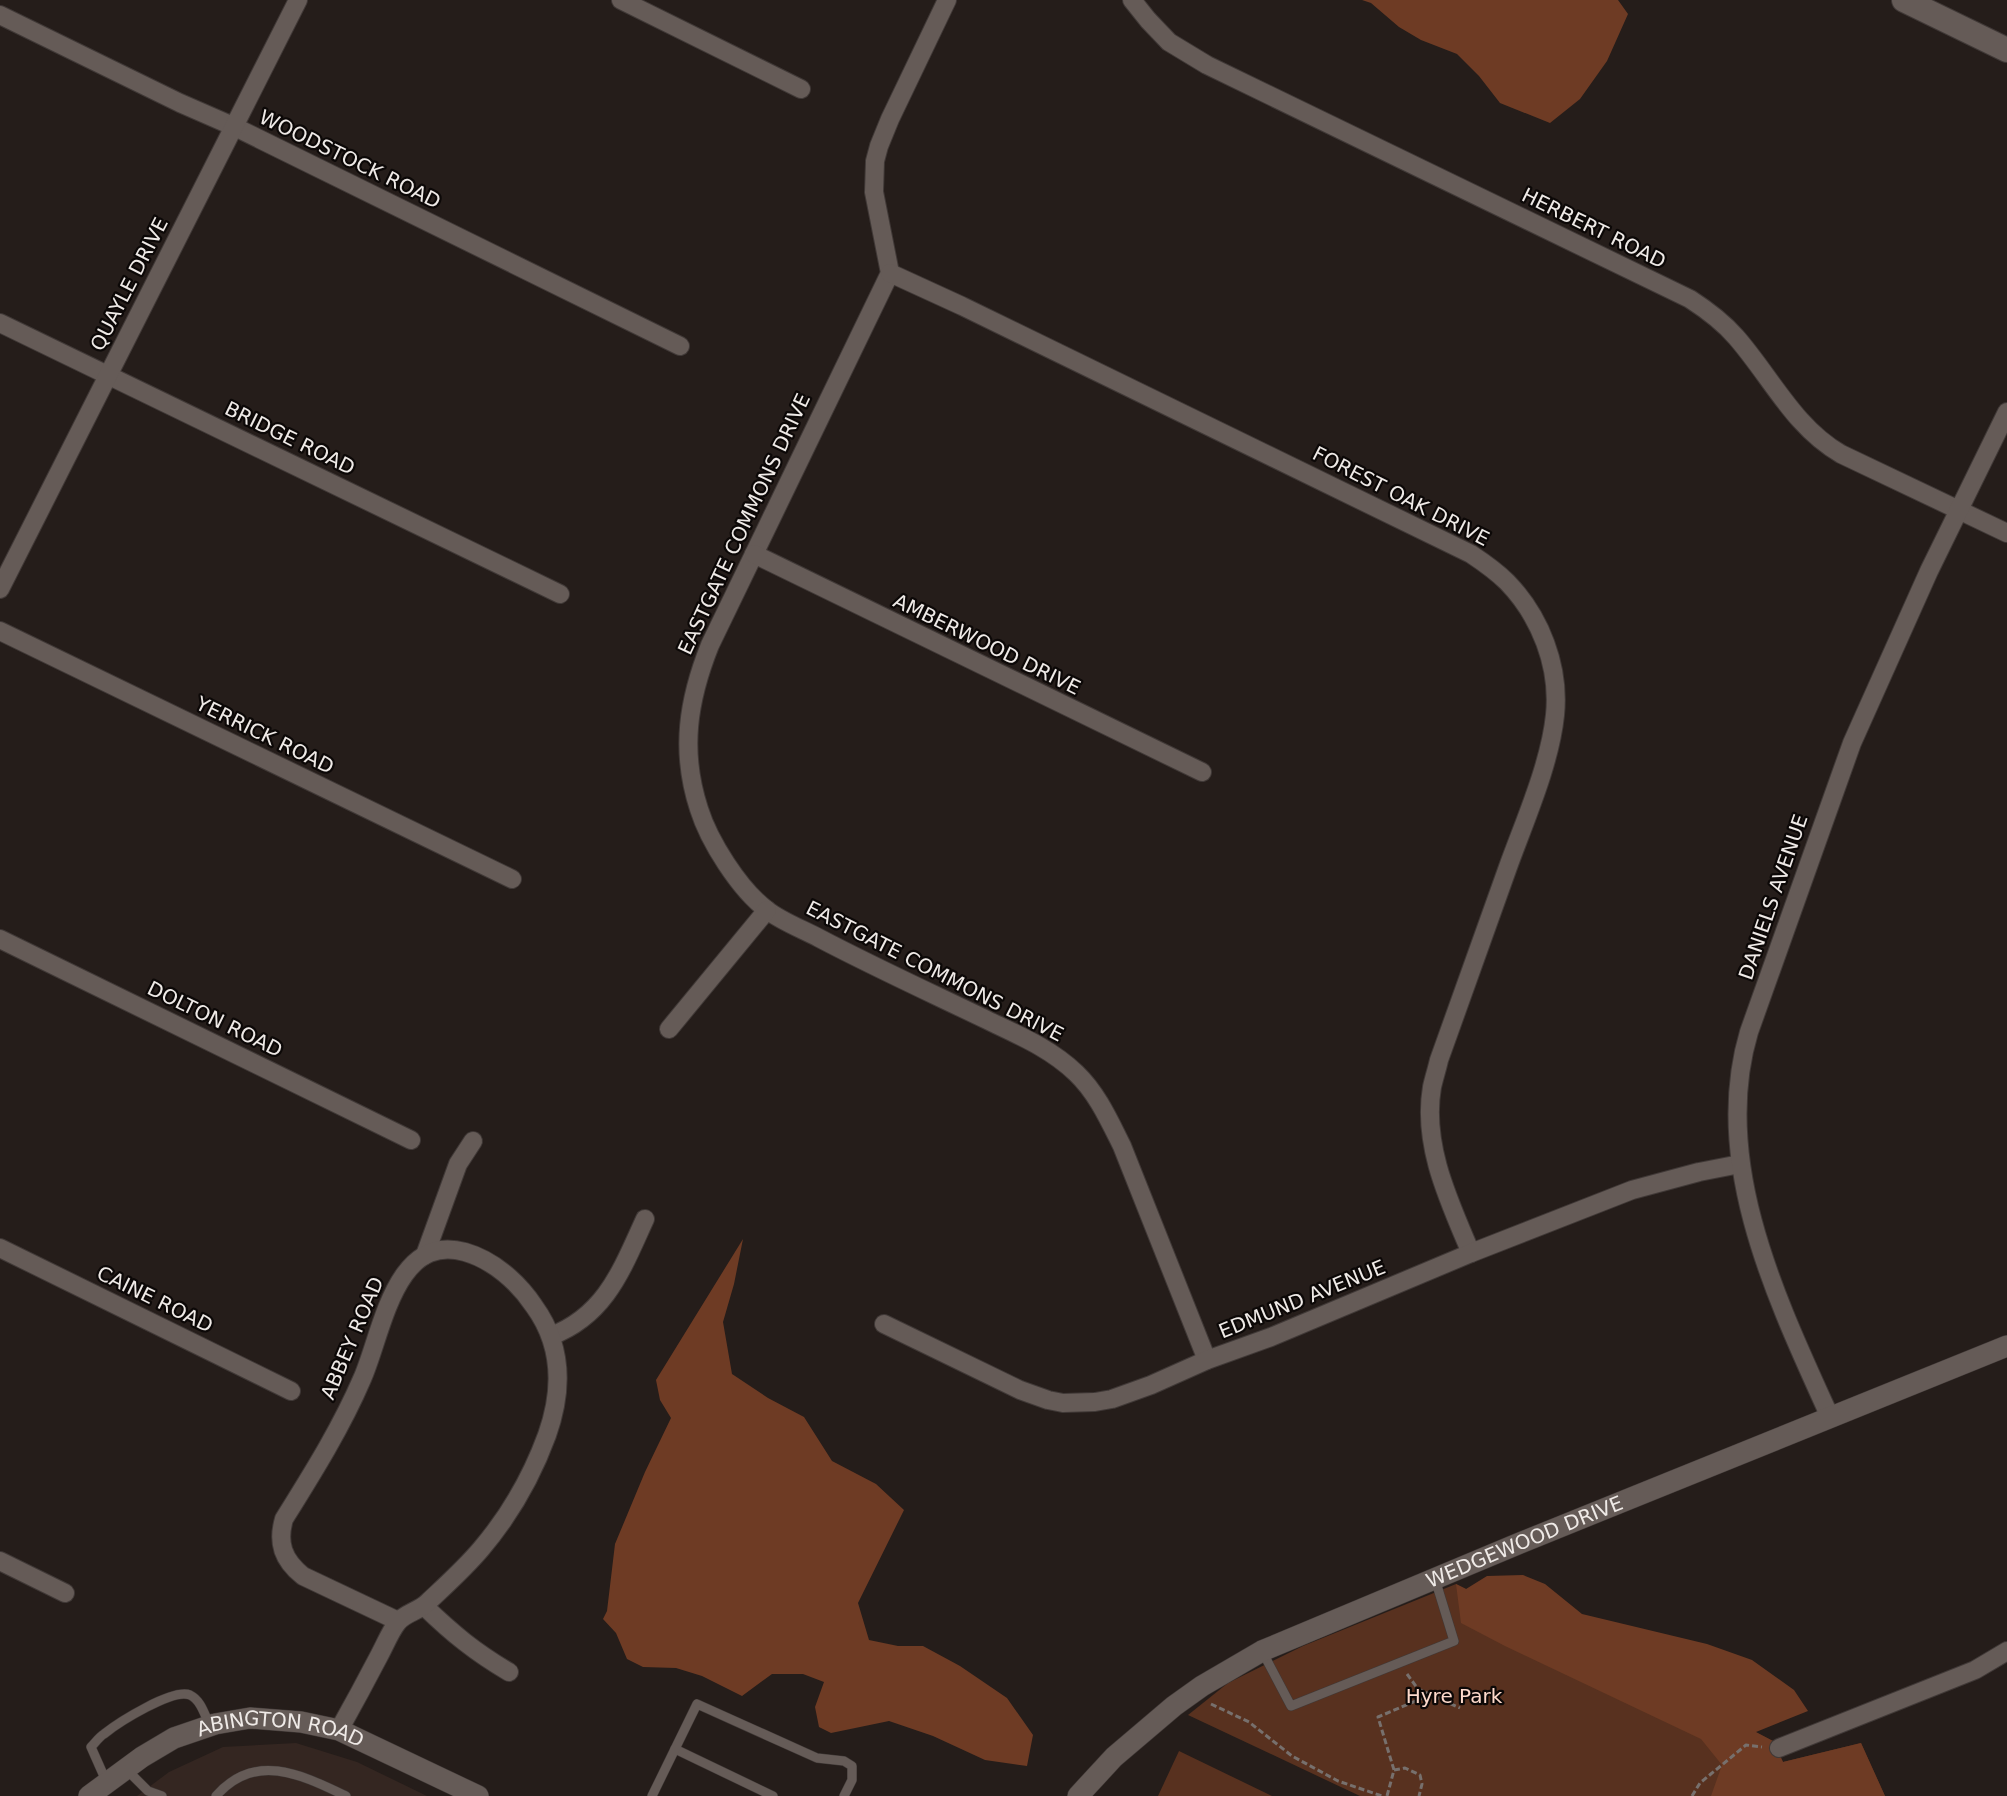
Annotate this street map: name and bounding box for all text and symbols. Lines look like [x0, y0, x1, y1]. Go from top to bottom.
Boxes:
street label: WOODSTOCK ROAD [255, 105, 445, 213]
street label: HERBERT ROAD [1518, 183, 1670, 273]
street label: QUAYLE DRIVE [85, 213, 173, 355]
street label: EASTGATE COMMONS DRIVE [673, 390, 815, 658]
street label: BRIDGE ROAD [221, 396, 359, 480]
street label: FOREST OAK DRIVE [1309, 441, 1493, 551]
street label: AMBERWOOD DRIVE [890, 588, 1084, 700]
street label: YERRICK ROAD [191, 691, 338, 779]
street label: DANIELS AVENUE [1733, 811, 1813, 983]
street label: EASTGATE COMMONS DRIVE [802, 895, 1068, 1047]
street label: DOLTON ROAD [144, 976, 286, 1062]
street label: EDMUND AVENUE [1215, 1255, 1389, 1343]
street label: CAINE ROAD [93, 1261, 217, 1337]
street label: ABBEY ROAD [315, 1273, 389, 1403]
street label: WEDGEWOOD DRIVE [1423, 1491, 1626, 1593]
park label: Hyre Park [1406, 1684, 1503, 1708]
street label: ABINGTON ROAD [193, 1706, 368, 1752]

